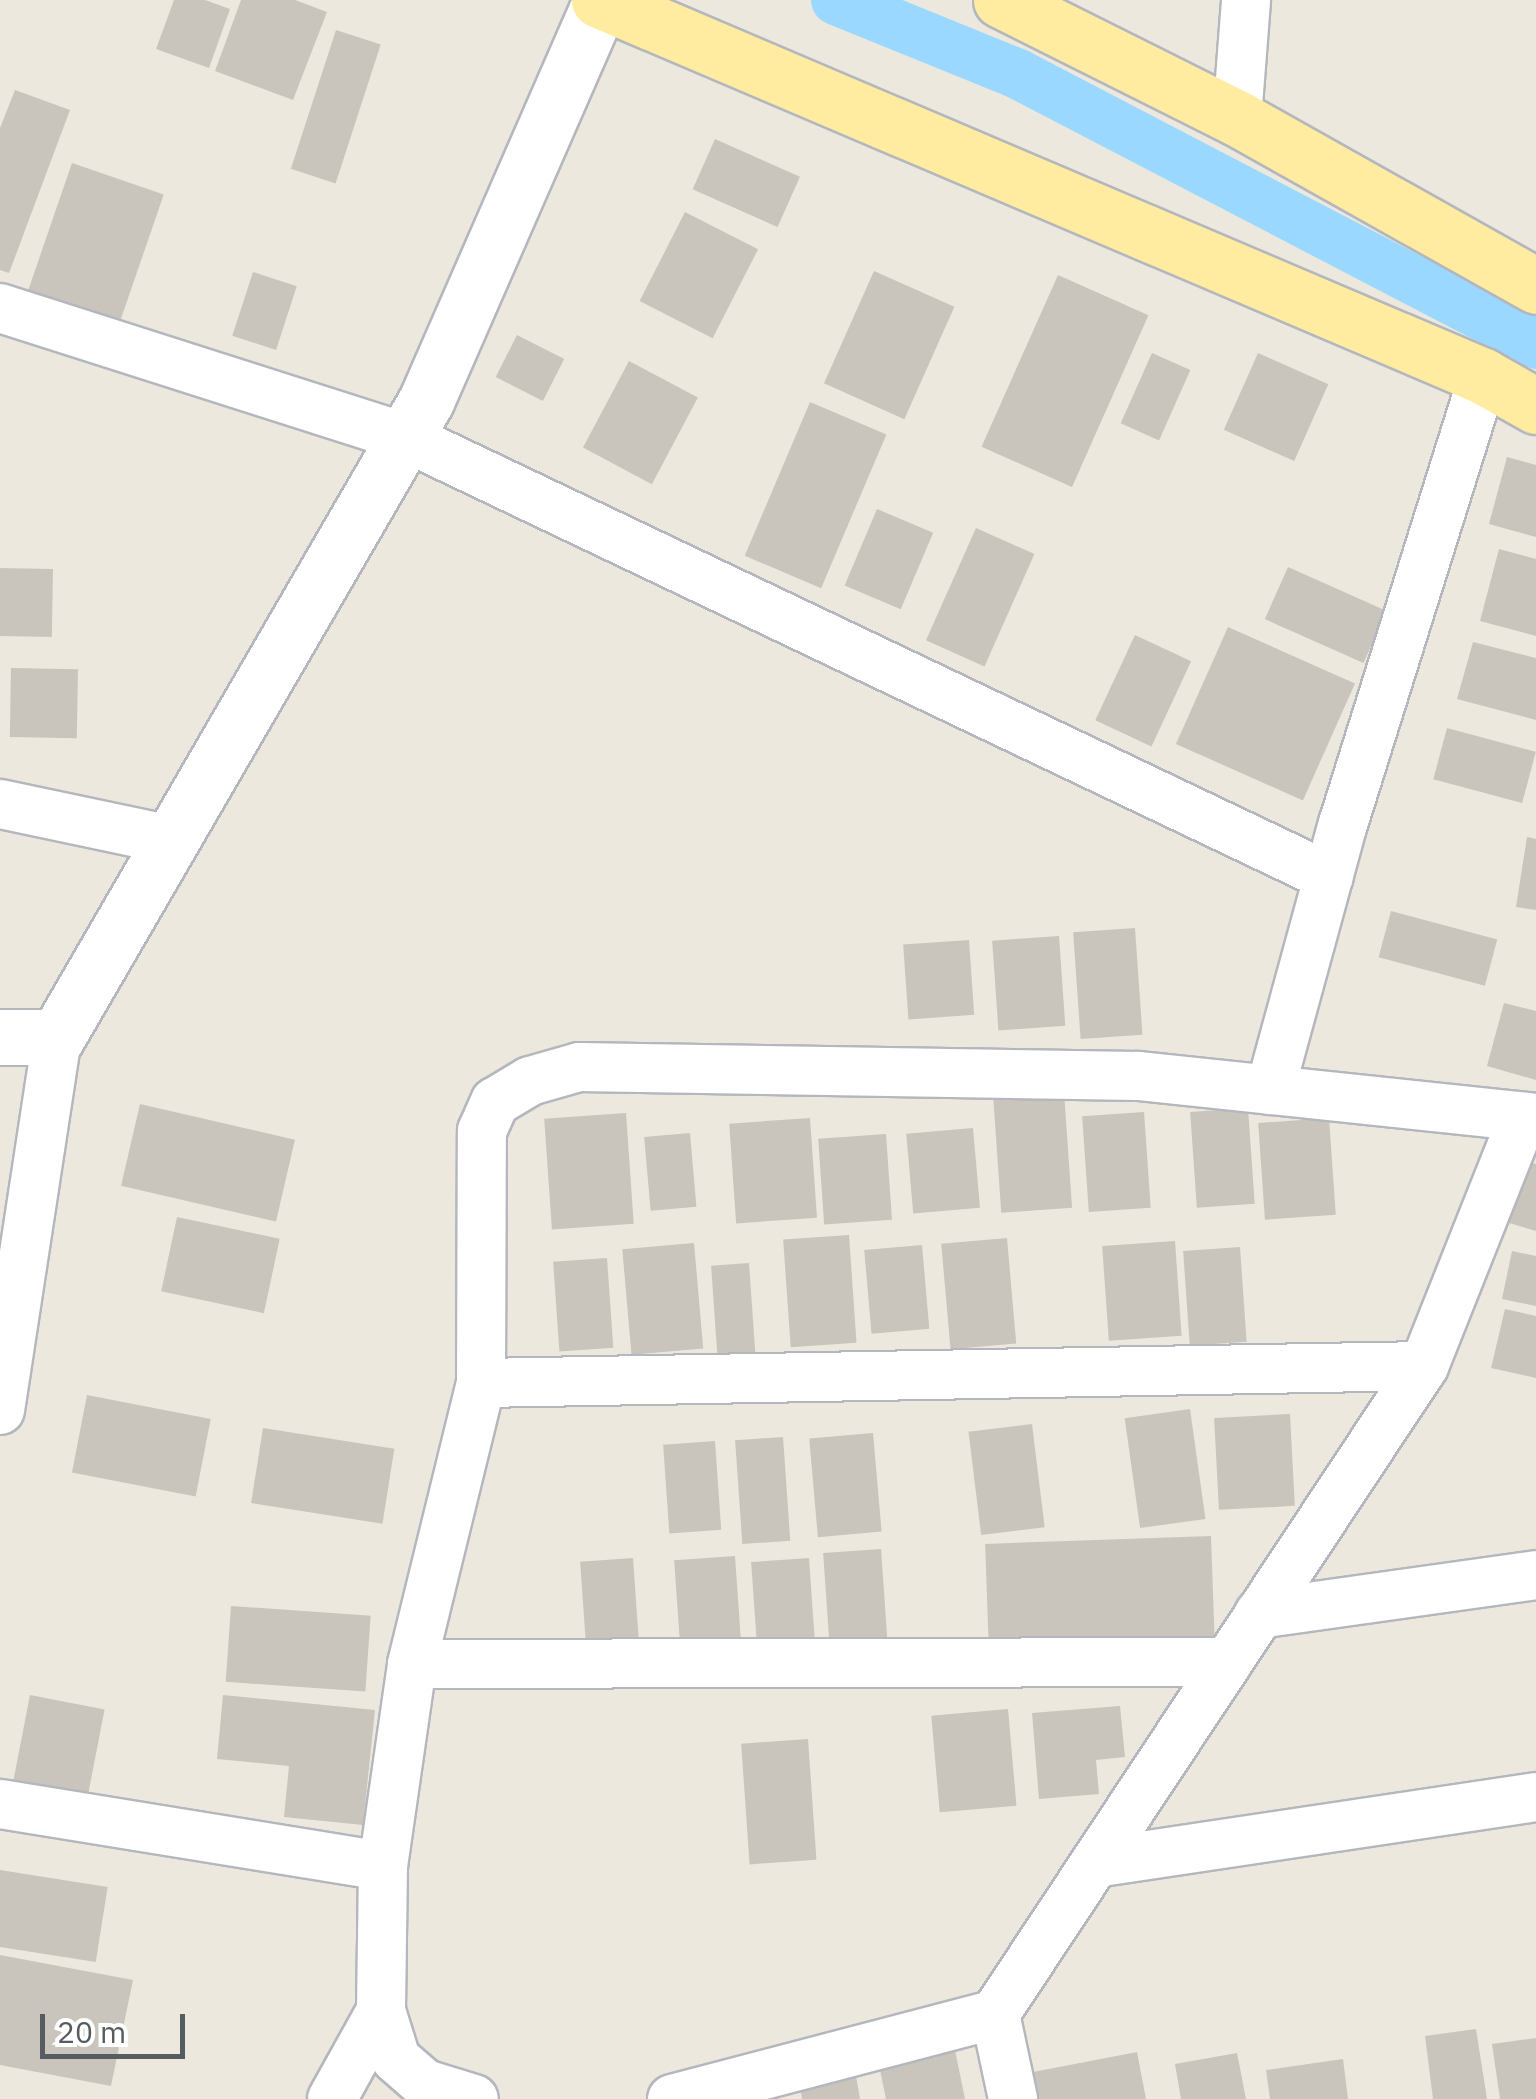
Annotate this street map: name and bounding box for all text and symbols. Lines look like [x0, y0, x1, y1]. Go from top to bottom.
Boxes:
scale bar [45, 1994, 190, 2056]
text: 20 m [57, 2012, 126, 2051]

